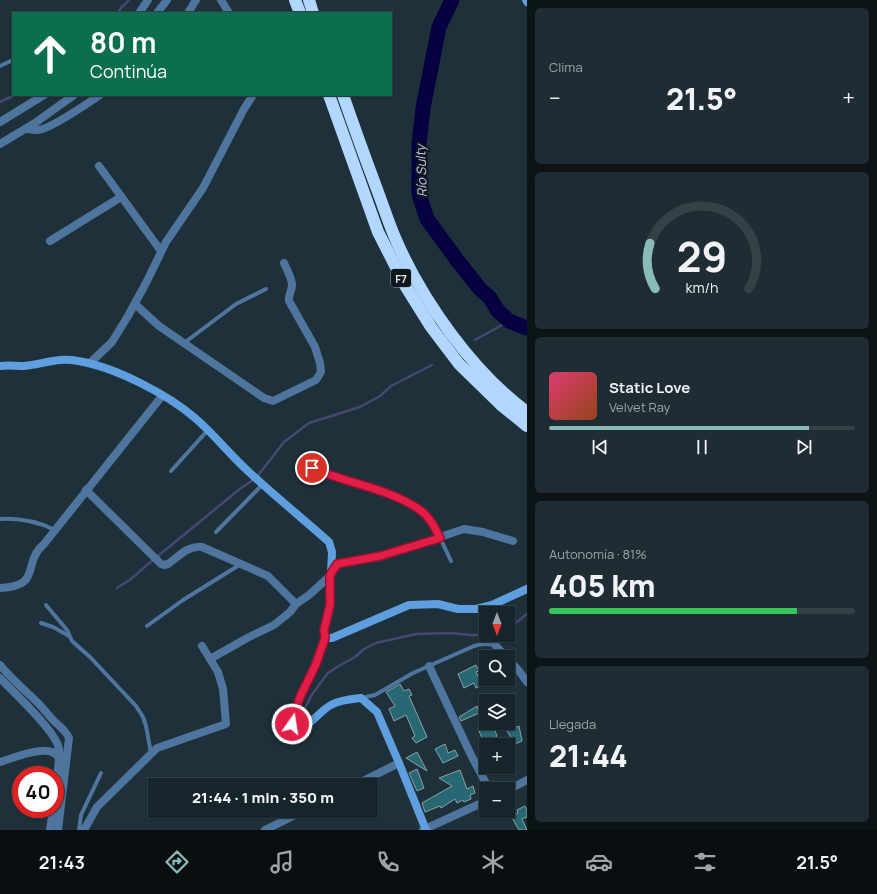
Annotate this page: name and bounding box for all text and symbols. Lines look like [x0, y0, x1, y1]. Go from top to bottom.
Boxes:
text: 80 m [90, 23, 156, 61]
icon: ahead [24, 28, 76, 80]
text: Clima [549, 58, 583, 76]
text: Continúa [90, 59, 167, 83]
text: 21.5° [666, 78, 737, 119]
text: − [549, 83, 561, 113]
text: + [842, 83, 855, 113]
water label: Río Sulty [411, 142, 431, 197]
text: 29 [677, 227, 727, 283]
road number: F7 [391, 269, 411, 287]
text: km/h [685, 277, 719, 296]
text: Static Love [609, 377, 690, 398]
text: Velvet Ray [609, 398, 670, 416]
icon: previous [589, 436, 611, 458]
icon: pause [691, 436, 713, 458]
icon: next [793, 436, 815, 458]
pin [295, 451, 329, 485]
icon: arrive [301, 457, 323, 479]
text: Autonomía · 81% [549, 545, 647, 563]
text: 405 km [549, 565, 655, 606]
north arrow [479, 606, 515, 642]
map controls [479, 606, 515, 818]
button: search [479, 650, 515, 686]
button: layers [479, 694, 515, 730]
position arrow [271, 703, 313, 745]
text: Llegada [549, 715, 596, 733]
text: 21:44 [549, 735, 628, 776]
button: + [479, 738, 515, 774]
speed limit sign: 40 [12, 766, 64, 818]
button: − [479, 782, 515, 818]
text: 21:44 · 1 min · 350 m [192, 787, 334, 808]
icon: directions [163, 848, 191, 876]
icon: music [268, 848, 296, 876]
icon: phone [374, 848, 402, 876]
icon: climate [479, 848, 507, 876]
icon: car [585, 848, 613, 876]
icon: filters [691, 848, 719, 876]
text: 21:43 [39, 850, 85, 874]
text: 21.5° [796, 850, 838, 874]

